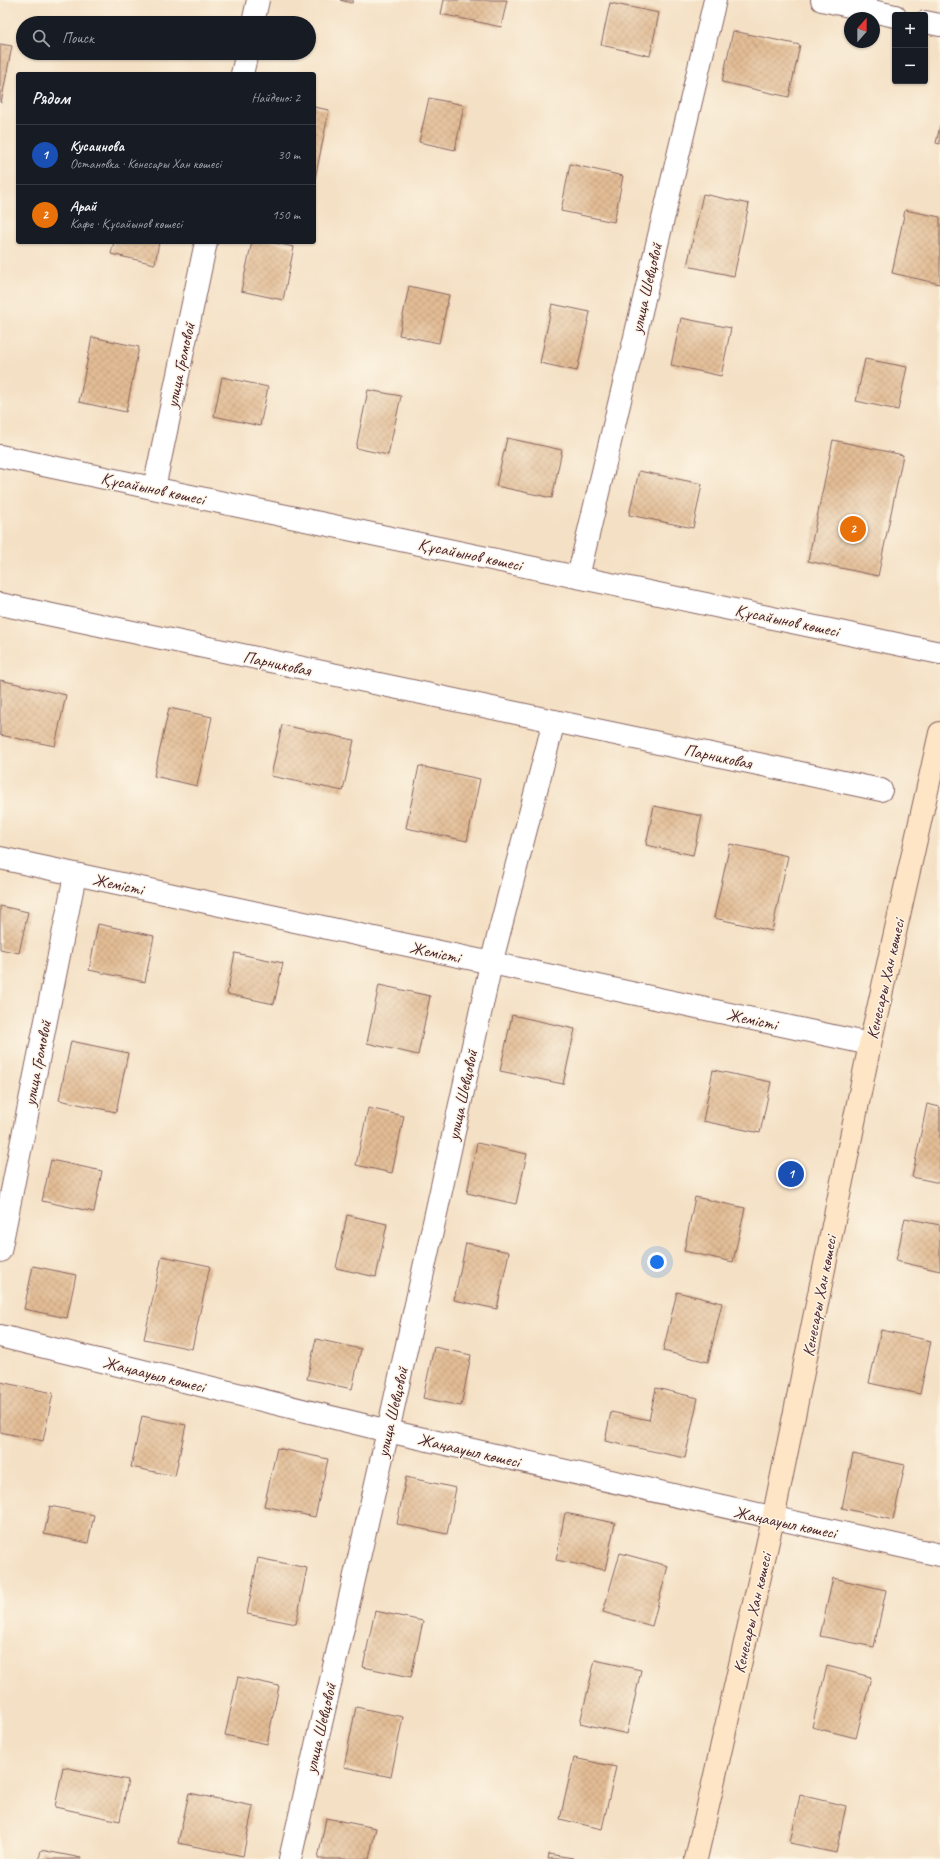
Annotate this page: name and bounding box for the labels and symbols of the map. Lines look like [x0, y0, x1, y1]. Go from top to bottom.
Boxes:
north arrow [844, 12, 880, 48]
street label: улица Шевцовой [626, 240, 667, 336]
street label: улица Громовой [161, 320, 200, 411]
street label: Құсайынов көшесі [99, 467, 208, 510]
pin: 2 [840, 514, 866, 544]
street label: Құсайынов көшесі [416, 533, 525, 576]
street label: Құсайынов көшесі [733, 599, 842, 642]
street label: Парниковая [241, 646, 314, 681]
street label: Парниковая [682, 739, 755, 774]
street label: Жемісті [91, 869, 147, 900]
street label: Кенесары Хан көшесі [861, 915, 910, 1041]
street label: Жемісті [408, 937, 464, 968]
street label: Жемісті [725, 1004, 781, 1035]
street label: улица Громовой [19, 1018, 56, 1109]
street label: улица Шевцовой [442, 1047, 482, 1143]
pin: 1 [778, 1159, 804, 1189]
street label: Кенесары Хан көшесі [797, 1232, 842, 1358]
your location [647, 1252, 667, 1272]
street label: Жаңаауыл көшесі [101, 1352, 209, 1398]
street label: улица Шевцовой [372, 1364, 413, 1460]
street label: Жаңаауыл көшесі [416, 1429, 524, 1473]
street label: Жаңаауыл көшесі [732, 1501, 840, 1544]
street label: Кенесары Хан көшесі [728, 1549, 777, 1675]
street label: улица Шевцовой [300, 1680, 341, 1776]

